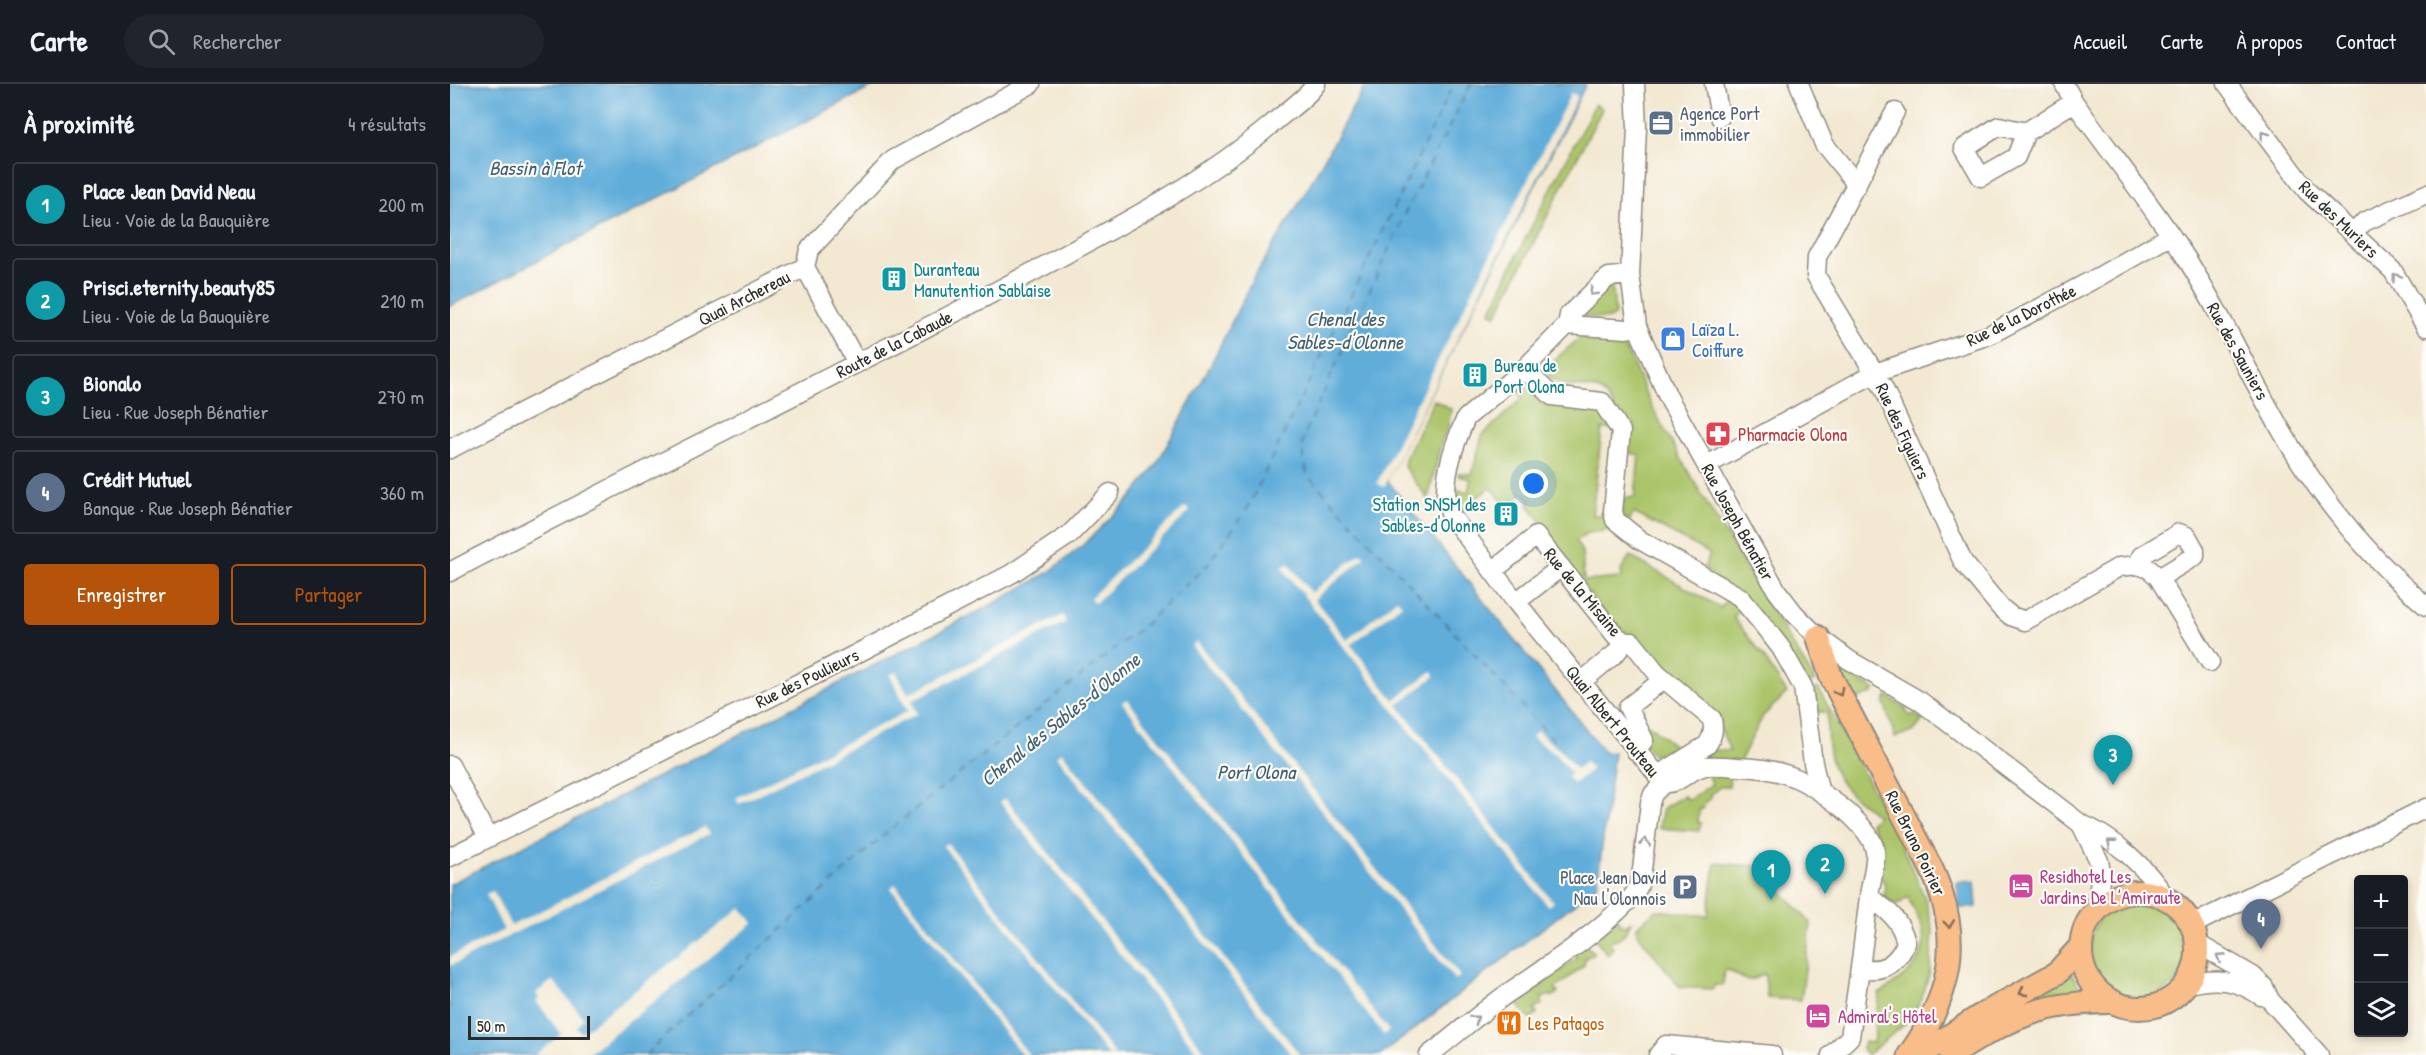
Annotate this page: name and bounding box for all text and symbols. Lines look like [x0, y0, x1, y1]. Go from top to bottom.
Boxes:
search box [124, 14, 544, 68]
text: Carte [30, 22, 88, 60]
icon: search [145, 25, 178, 58]
text: Rechercher [193, 26, 282, 56]
text: Accueil [2074, 27, 2127, 56]
text: Carte [2160, 27, 2204, 56]
text: À propos [2237, 27, 2303, 56]
text: Contact [2336, 27, 2396, 56]
place label: Agence Port immobilier [1680, 101, 1760, 147]
text: À proximité [24, 106, 135, 141]
office icon: Agence Port immobilier [1646, 108, 1676, 138]
text: 4 résultats [348, 110, 426, 137]
one-way arrow [2260, 130, 2271, 141]
water label: Bassin à Flot [489, 154, 584, 181]
street label: Rue des Muriers [2294, 175, 2384, 263]
text: Place Jean David Neau [83, 176, 255, 206]
text: 1 [42, 191, 49, 218]
text: 200 m [379, 191, 424, 218]
text: Lieu · Voie de la Bauquière [83, 206, 270, 233]
place label: Duranteau Manutention Sablaise [914, 257, 1051, 303]
street label: Quai Archereau [694, 264, 794, 332]
building icon: Duranteau Manutention Sablaise [879, 264, 909, 294]
text: Prisci.eternity.beauty85 [83, 272, 275, 302]
one-way arrow [2392, 273, 2403, 284]
street label: Rue de la Dorothée [1962, 278, 2080, 352]
one-way arrow [1589, 284, 1600, 295]
text: 2 [41, 287, 50, 314]
text: 210 m [380, 287, 424, 314]
street label: Rue des Sauniers [2201, 298, 2275, 404]
text: Lieu · Voie de la Bauquière [83, 302, 270, 329]
street label: Route de la Cabaude [832, 304, 956, 384]
water label: Chenal des Sables-d'Olonne [1287, 305, 1404, 355]
place label: Laïza L. Coiffure [1692, 317, 1744, 363]
shop icon: Laïza L. Coiffure [1658, 324, 1688, 354]
place label: Bureau de Port Olona [1494, 353, 1564, 399]
building icon: Bureau de Port Olona [1460, 360, 1490, 390]
text: Bionalo [83, 368, 141, 398]
street label: Rue des Figuiers [1870, 379, 1936, 483]
text: 3 [41, 383, 50, 410]
text: 270 m [378, 383, 424, 410]
text: Lieu · Rue Joseph Bénatier [83, 398, 268, 425]
pharmacy icon: Pharmacie Olona [1703, 419, 1733, 449]
place label: Pharmacie Olona [1738, 422, 1847, 447]
street label: Rue Joseph Bénatier [1696, 459, 1780, 585]
text: Crédit Mutuel [83, 464, 191, 494]
your location [1519, 469, 1548, 498]
text: 4 [42, 479, 49, 506]
text: 360 m [380, 479, 424, 506]
place label: Station SNSM des Sables-d'Olonne [1373, 492, 1486, 538]
text: Banque · Rue Joseph Bénatier [83, 494, 293, 521]
building icon: Station SNSM des Sables-d'Olonne [1491, 499, 1521, 529]
street label: Rue de la Misaine [1538, 542, 1628, 642]
button: Enregistrer [24, 564, 219, 625]
button: Partager [231, 564, 426, 625]
street label: Rue des Poulieurs [751, 642, 863, 714]
water label: Chenal des Sables-d'Olonne [975, 646, 1146, 792]
street label: Quai Albert Prouteau [1560, 660, 1666, 782]
one-way arrow [1832, 686, 1843, 696]
pin: 3 [2094, 736, 2132, 785]
water label: Port Olona [1217, 758, 1297, 785]
street label: Rue Bruno Poirier [1880, 786, 1952, 900]
one-way arrow [1638, 837, 1651, 846]
one-way arrow [2107, 839, 2118, 850]
pin: 2 [1806, 844, 1844, 894]
pin: 1 [1752, 850, 1790, 900]
place label: Residhotel Les Jardins De L’Amiraute [2040, 864, 2181, 910]
place label: Place Jean David Nau l'Olonnois [1560, 865, 1666, 911]
hotel icon: Residhotel Les Jardins De L’Amiraute [2006, 871, 2036, 901]
parking icon: Place Jean David Nau l'Olonnois [1670, 872, 1700, 902]
map controls [2354, 875, 2408, 1037]
button: + [2354, 875, 2408, 929]
pin: 4 [2242, 900, 2280, 949]
one-way arrow [1942, 919, 1954, 929]
button: − [2354, 929, 2408, 983]
one-way arrow [2216, 953, 2226, 965]
button: layers [2354, 983, 2408, 1037]
one-way arrow [2019, 985, 2029, 996]
hotel icon: Admiral's Hôtel [1803, 1001, 1833, 1031]
place label: Admiral's Hôtel [1838, 1004, 1937, 1029]
restaurant icon: Les Patagos [1494, 1008, 1524, 1038]
place label: Les Patagos [1528, 1011, 1604, 1036]
scale bar [468, 1013, 590, 1040]
text: 50 m [477, 1015, 506, 1037]
one-way arrow [1468, 1016, 1479, 1027]

